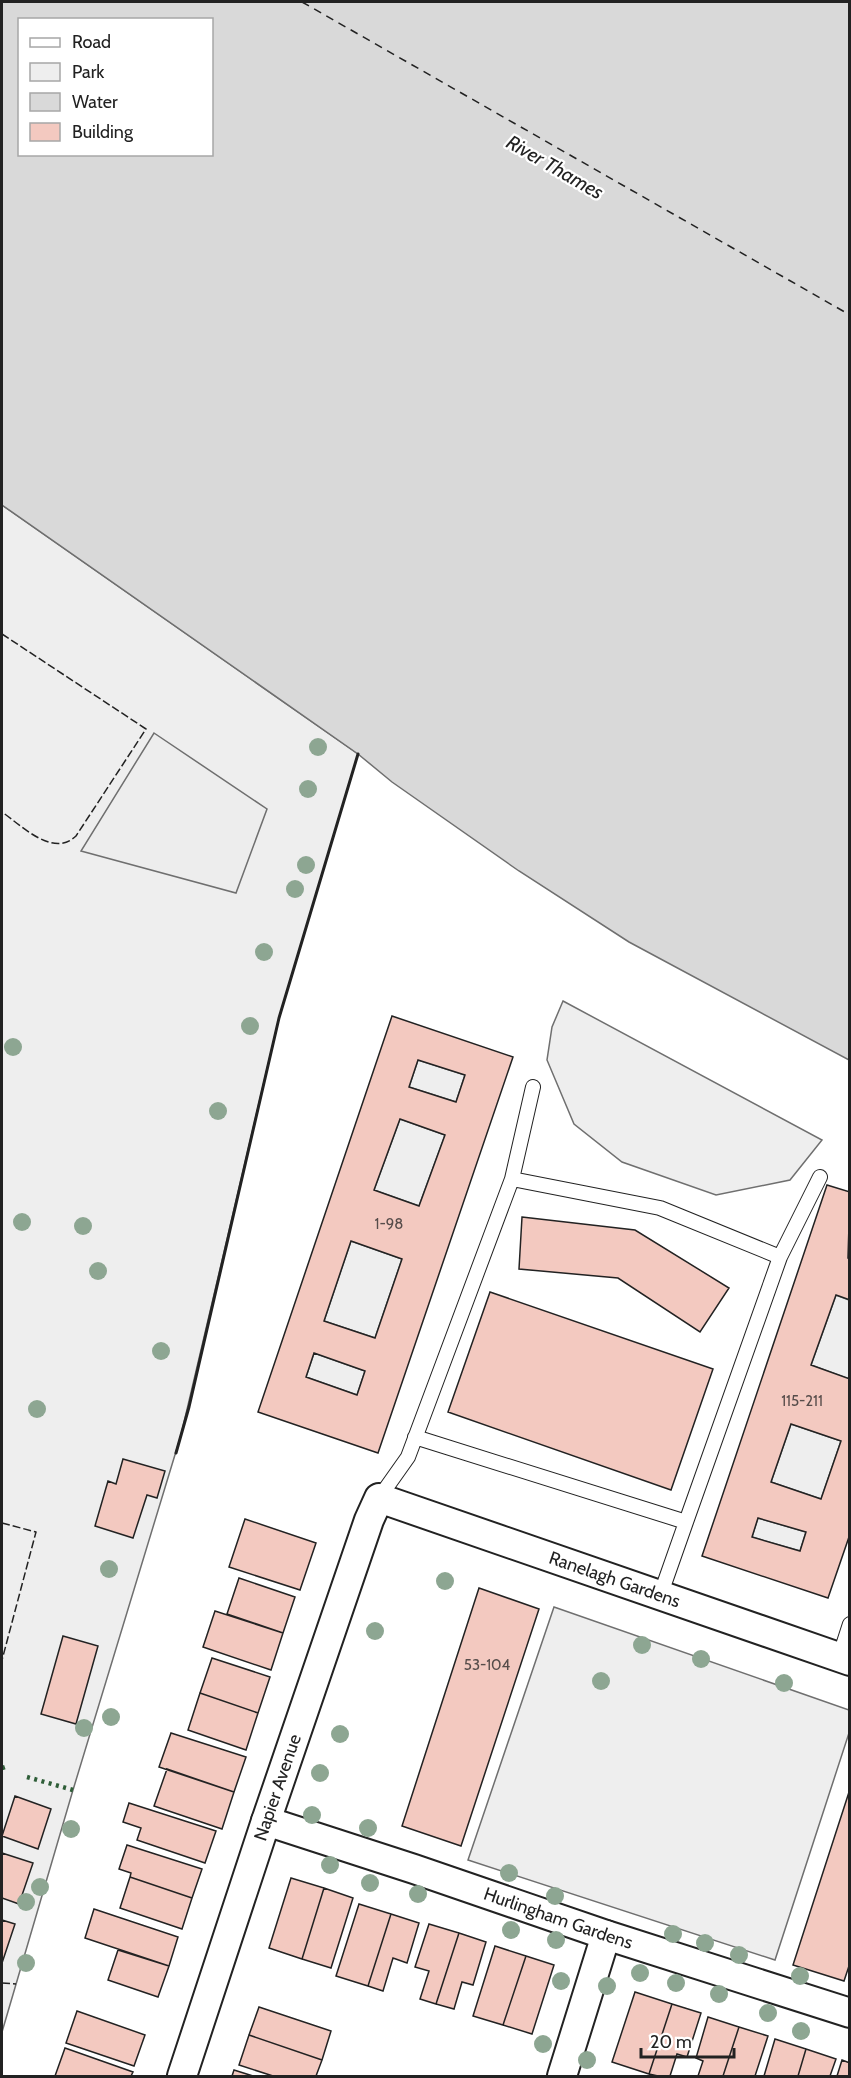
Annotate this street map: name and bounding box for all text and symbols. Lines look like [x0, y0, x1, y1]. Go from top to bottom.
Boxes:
legend [18, 18, 213, 156]
text: Road [72, 31, 111, 53]
text: Park [72, 61, 105, 83]
text: Water [72, 91, 118, 113]
text: Building [72, 121, 134, 143]
water label: River Thames [502, 130, 608, 204]
house number: 1-98 [375, 1215, 403, 1233]
house number: 115-211 [781, 1392, 823, 1410]
street label: Ranelagh Gardens [546, 1547, 683, 1612]
house number: 53-104 [464, 1656, 511, 1674]
street label: Napier Avenue [249, 1731, 306, 1843]
street label: Hurlingham Gardens [481, 1883, 635, 1954]
scale bar [641, 2021, 734, 2059]
text: 20 m [650, 2031, 692, 2053]

